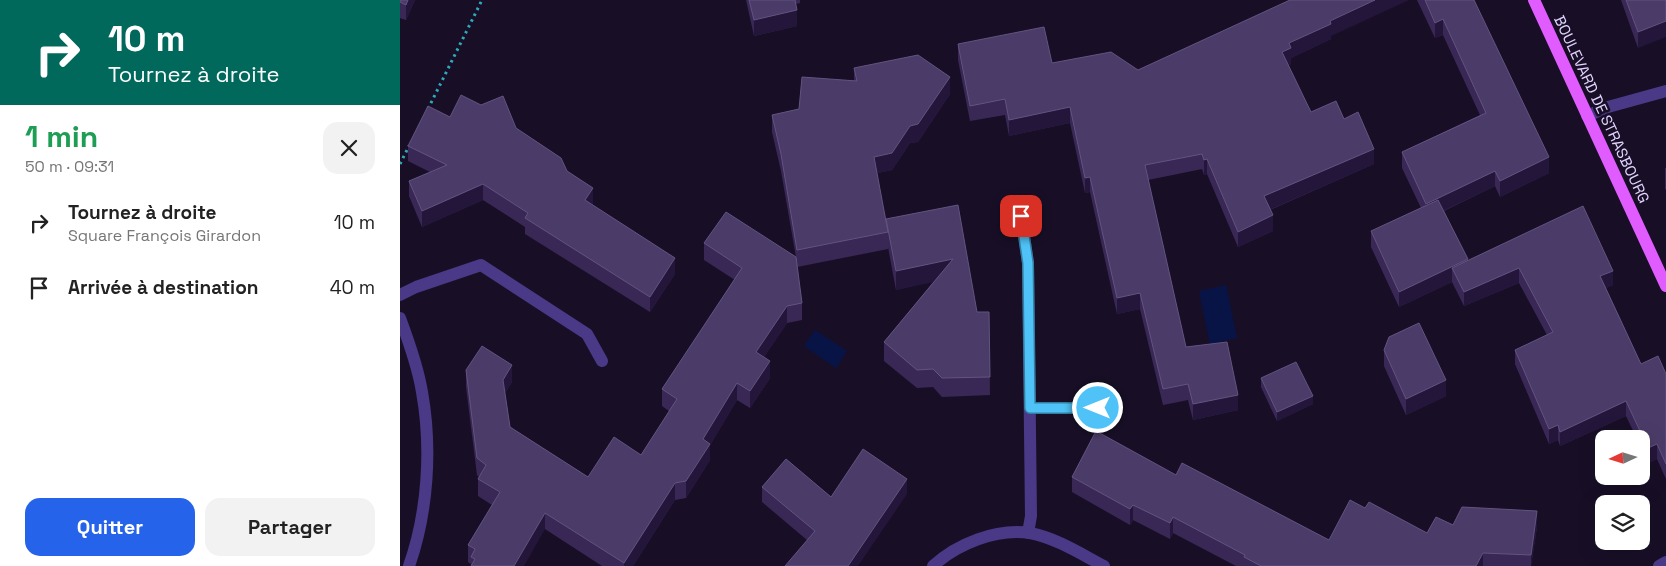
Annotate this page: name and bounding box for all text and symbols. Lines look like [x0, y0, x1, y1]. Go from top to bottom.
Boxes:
street label: BOULEVARD DE STRASBOURG [1550, 12, 1654, 206]
text: 10 m [108, 17, 185, 61]
icon: right [25, 20, 90, 85]
text: Tournez à droite [108, 60, 279, 88]
text: 1 min [25, 117, 98, 156]
button: close [323, 122, 375, 174]
text: 50 m · 09:31 [25, 156, 114, 177]
pin [1000, 195, 1042, 237]
text: Tournez à droite [68, 200, 217, 225]
icon: arrive [1007, 202, 1035, 230]
icon: right [25, 209, 53, 237]
text: 10 m [334, 210, 375, 235]
text: Square François Girardon [68, 225, 261, 246]
icon: arrive [25, 274, 53, 302]
text: Arrivée à destination [68, 275, 258, 300]
text: 40 m [330, 275, 375, 300]
position arrow [1071, 381, 1123, 433]
north arrow [1595, 430, 1650, 485]
map controls [1595, 430, 1650, 550]
button: layers [1595, 495, 1650, 550]
button: Quitter [25, 498, 195, 556]
button: Partager [205, 498, 375, 556]

